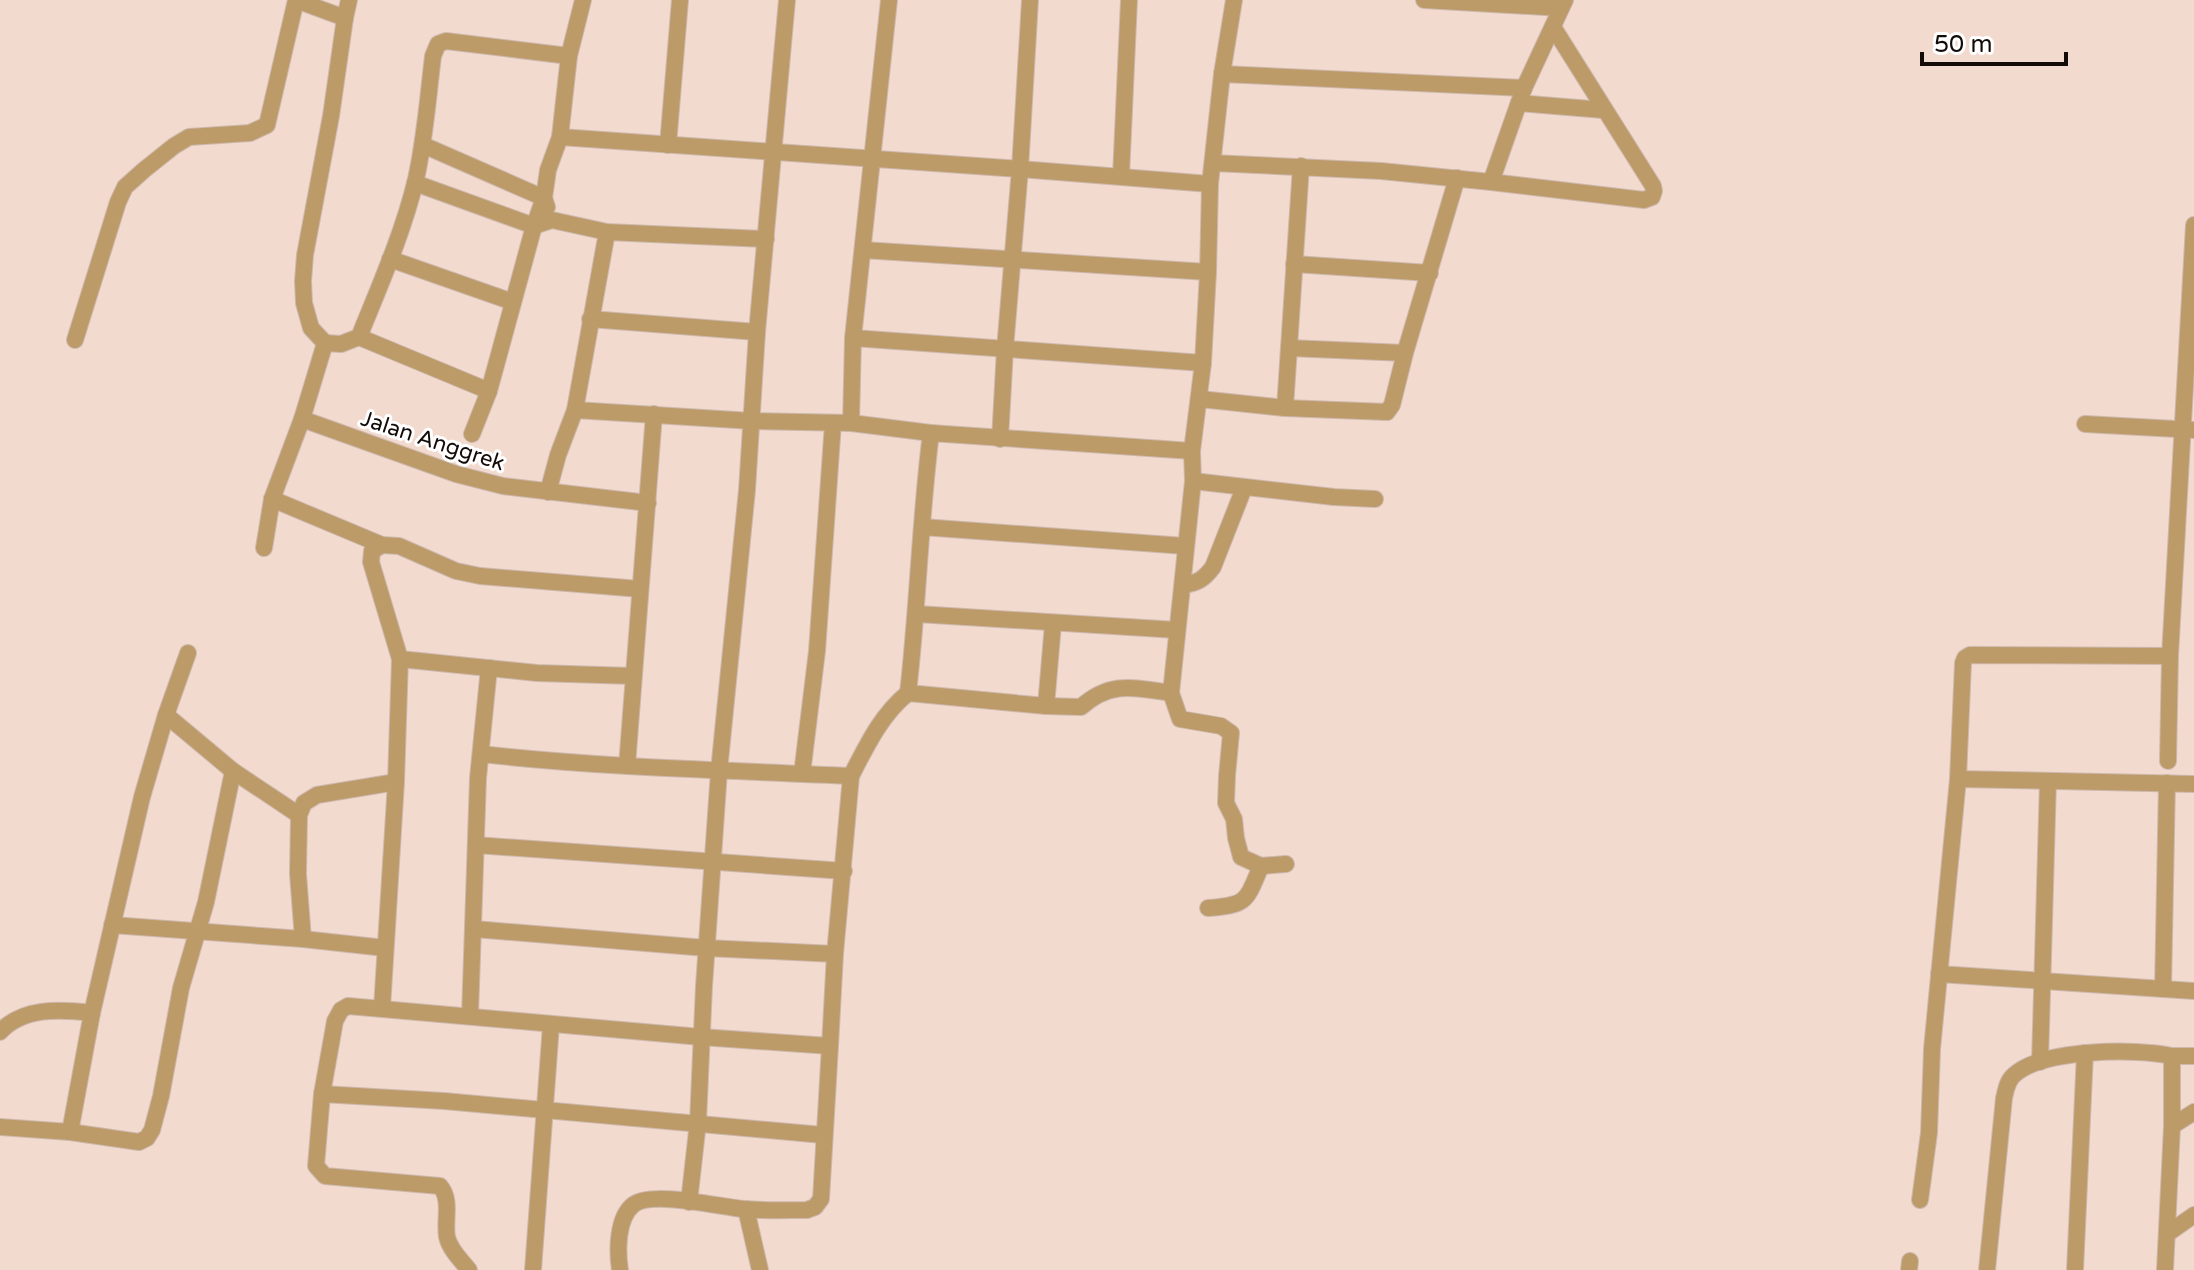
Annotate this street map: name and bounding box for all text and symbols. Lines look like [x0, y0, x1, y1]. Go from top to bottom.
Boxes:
scale bar [1922, 16, 2066, 66]
text: 50 m [1934, 30, 1992, 59]
street label: Jalan Anggrek [358, 405, 508, 476]

